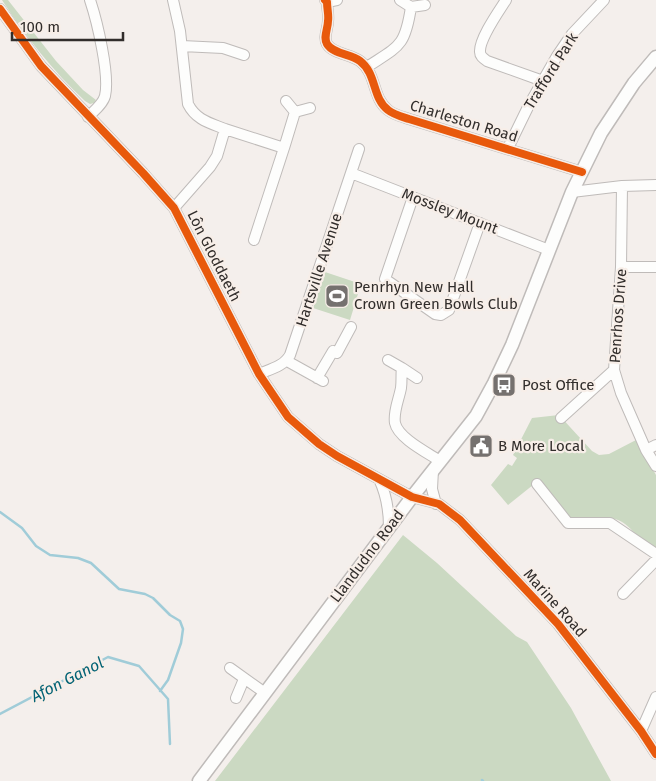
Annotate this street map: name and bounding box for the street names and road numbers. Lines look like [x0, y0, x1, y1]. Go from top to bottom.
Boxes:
street label: Trafford Park [520, 29, 582, 113]
street label: Charleston Road [408, 96, 520, 146]
street label: Mossley Mount [399, 184, 501, 238]
street label: Lôn Gloddaeth [183, 208, 245, 304]
street label: Hartsville Avenue [292, 211, 346, 329]
street label: Penrhos Drive [606, 268, 630, 364]
street label: Llandudno Road [326, 506, 408, 606]
street label: Marine Road [520, 565, 590, 641]

